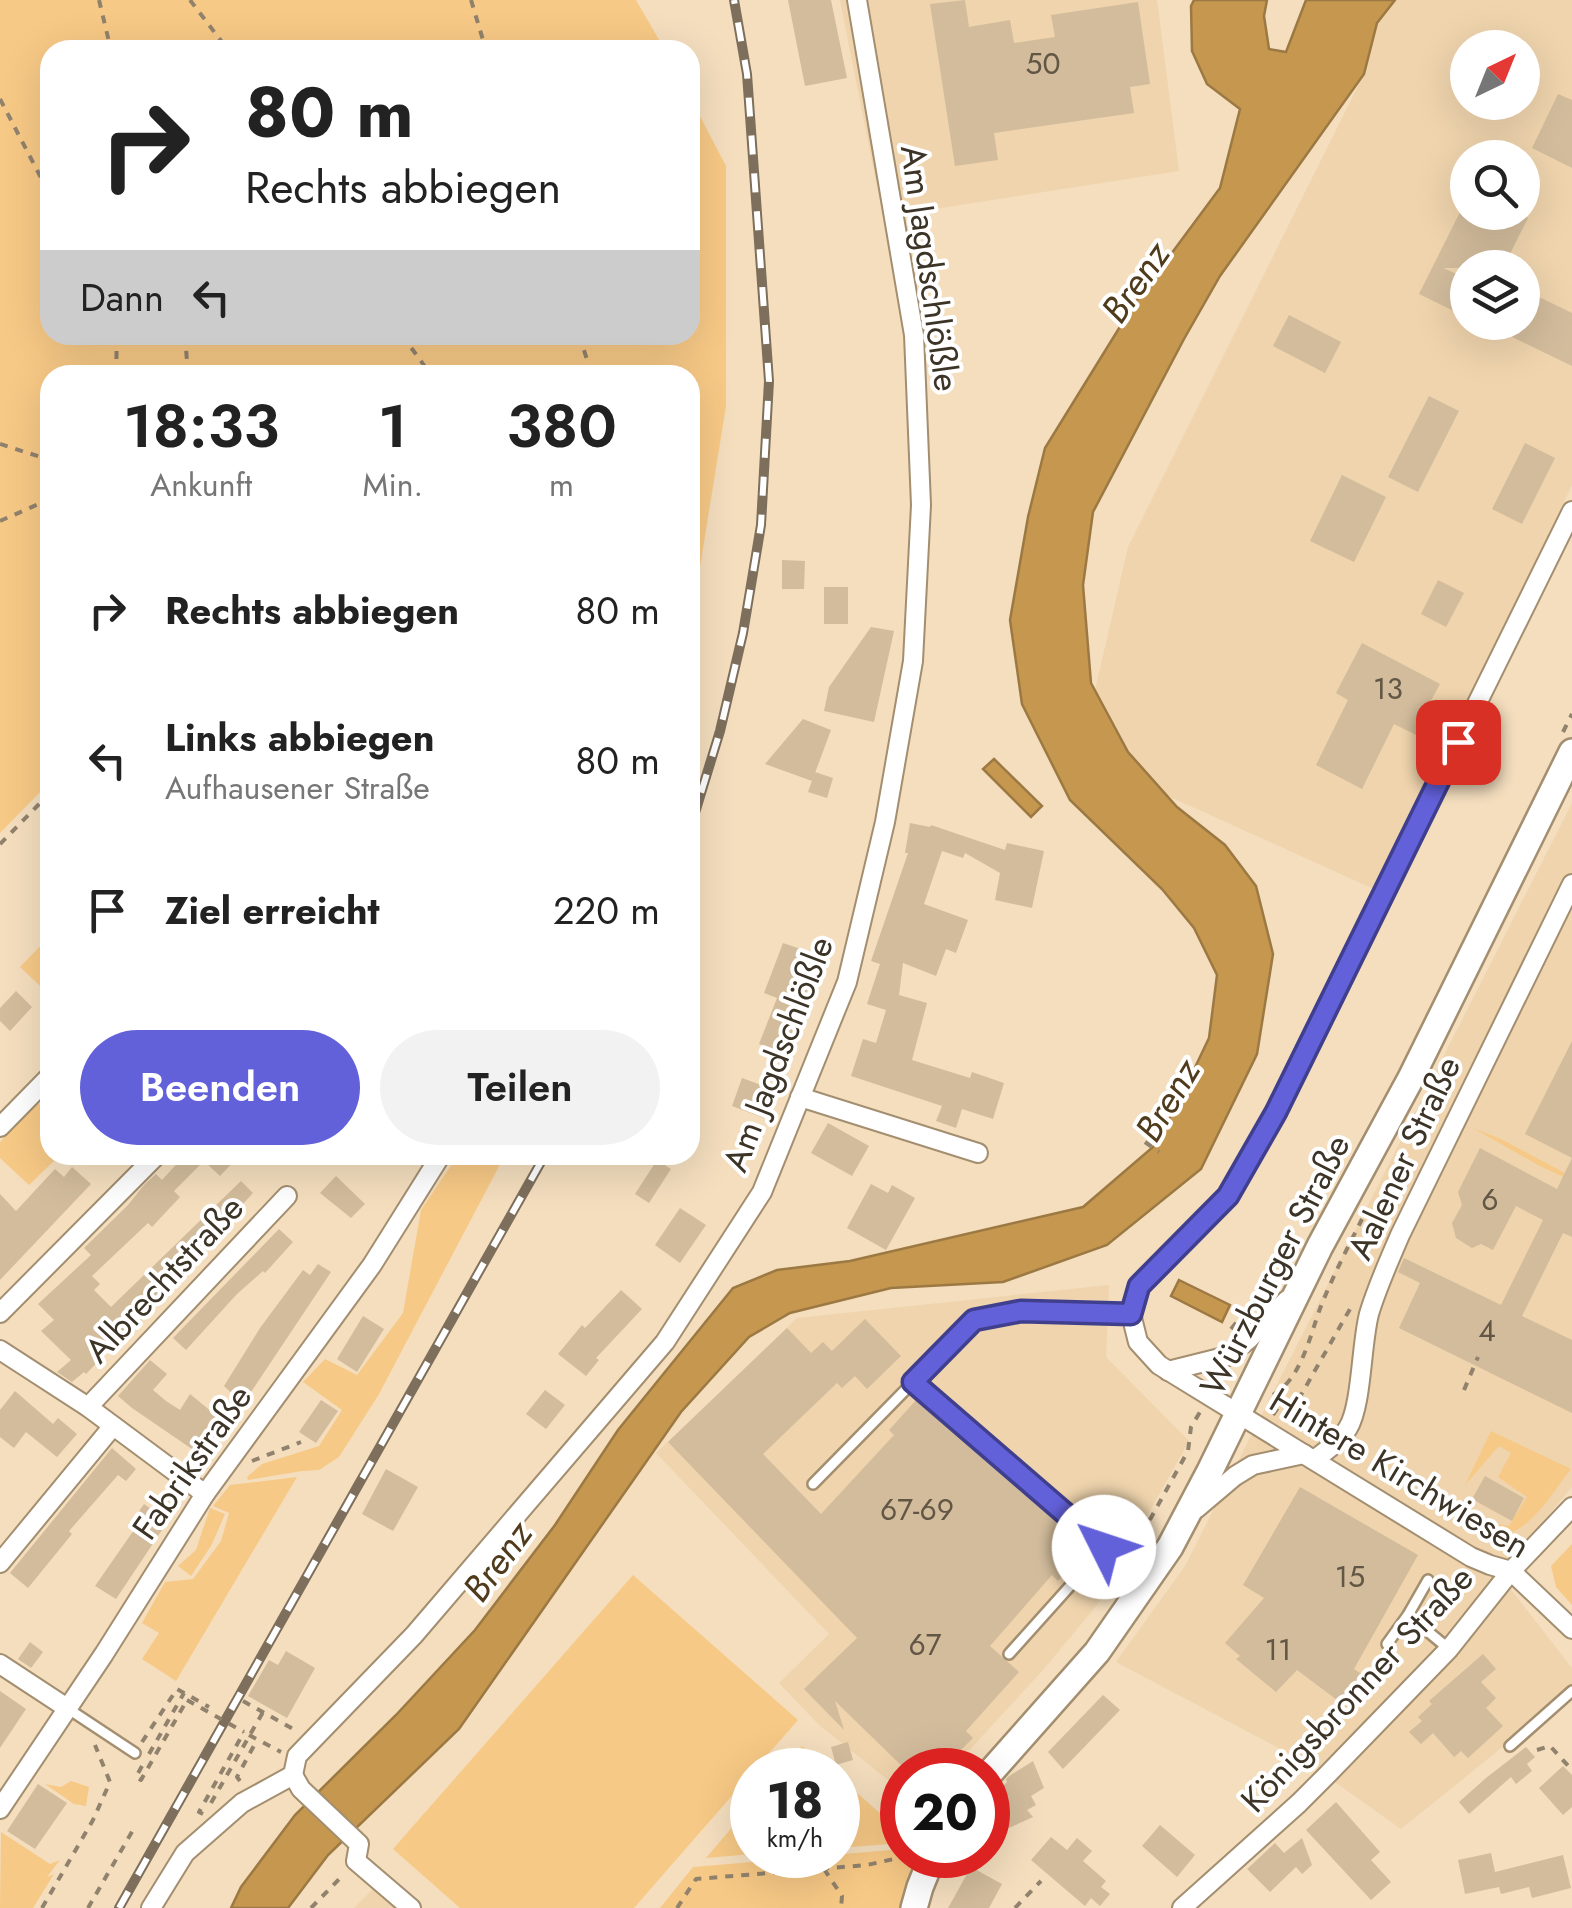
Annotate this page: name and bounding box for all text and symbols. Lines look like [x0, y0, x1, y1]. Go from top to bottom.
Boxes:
north arrow [1450, 30, 1540, 120]
map controls [1450, 30, 1540, 340]
house number: 50 [1026, 42, 1060, 85]
text: 80 m [245, 62, 414, 163]
icon: right [80, 80, 210, 210]
button: search [1450, 140, 1540, 230]
street label: Am Jagdschlößle [888, 142, 972, 394]
text: Rechts abbiegen [245, 155, 561, 220]
water label: Brenz [1087, 229, 1184, 334]
button: layers [1450, 250, 1540, 340]
text: Dann [80, 270, 164, 325]
icon: left [184, 270, 239, 325]
text: 18:33 [123, 383, 279, 470]
text: 1 [378, 383, 408, 470]
text: 380 [506, 383, 617, 470]
text: Ankunft [150, 462, 252, 508]
text: Min. [362, 462, 423, 508]
text: m [549, 462, 574, 508]
icon: right [80, 583, 135, 638]
text: Rechts abbiegen [165, 583, 459, 638]
text: 80 m [575, 583, 660, 638]
house number: 13 [1373, 667, 1403, 710]
pin [1416, 700, 1501, 785]
text: Links abbiegen [165, 710, 435, 765]
icon: arrive [1431, 715, 1486, 770]
icon: left [80, 733, 135, 788]
text: 80 m [575, 733, 660, 788]
text: Aufhausener Straße [165, 765, 430, 811]
icon: arrive [80, 883, 135, 938]
text: Ziel erreicht [165, 883, 380, 938]
text: 220 m [553, 883, 660, 938]
street label: Am Jagdschlößle [710, 929, 846, 1179]
button: Beenden [80, 1030, 360, 1145]
button: Teilen [380, 1030, 660, 1145]
water label: Brenz [1121, 1046, 1214, 1152]
street label: Aalener Straße [1335, 1048, 1473, 1268]
street label: Würzburger Straße [1188, 1126, 1362, 1404]
house number: 6 [1481, 1178, 1499, 1221]
street label: Albrechtstraße [73, 1184, 255, 1374]
house number: 4 [1478, 1309, 1496, 1352]
street label: Fabrikstraße [120, 1374, 264, 1550]
street label: Hintere Kirchwiesen [1260, 1375, 1540, 1571]
house number: 67-69 [880, 1488, 954, 1531]
position arrow [1052, 1495, 1156, 1599]
water label: Brenz [449, 1508, 546, 1613]
street label: Königsbronner Straße [1229, 1554, 1485, 1824]
house number: 15 [1335, 1555, 1365, 1598]
house number: 67 [908, 1623, 942, 1666]
house number: 11 [1265, 1628, 1292, 1671]
speed limit sign: 20 [880, 1748, 1010, 1878]
text: 18 [767, 1764, 823, 1837]
text: km/h [767, 1820, 823, 1856]

